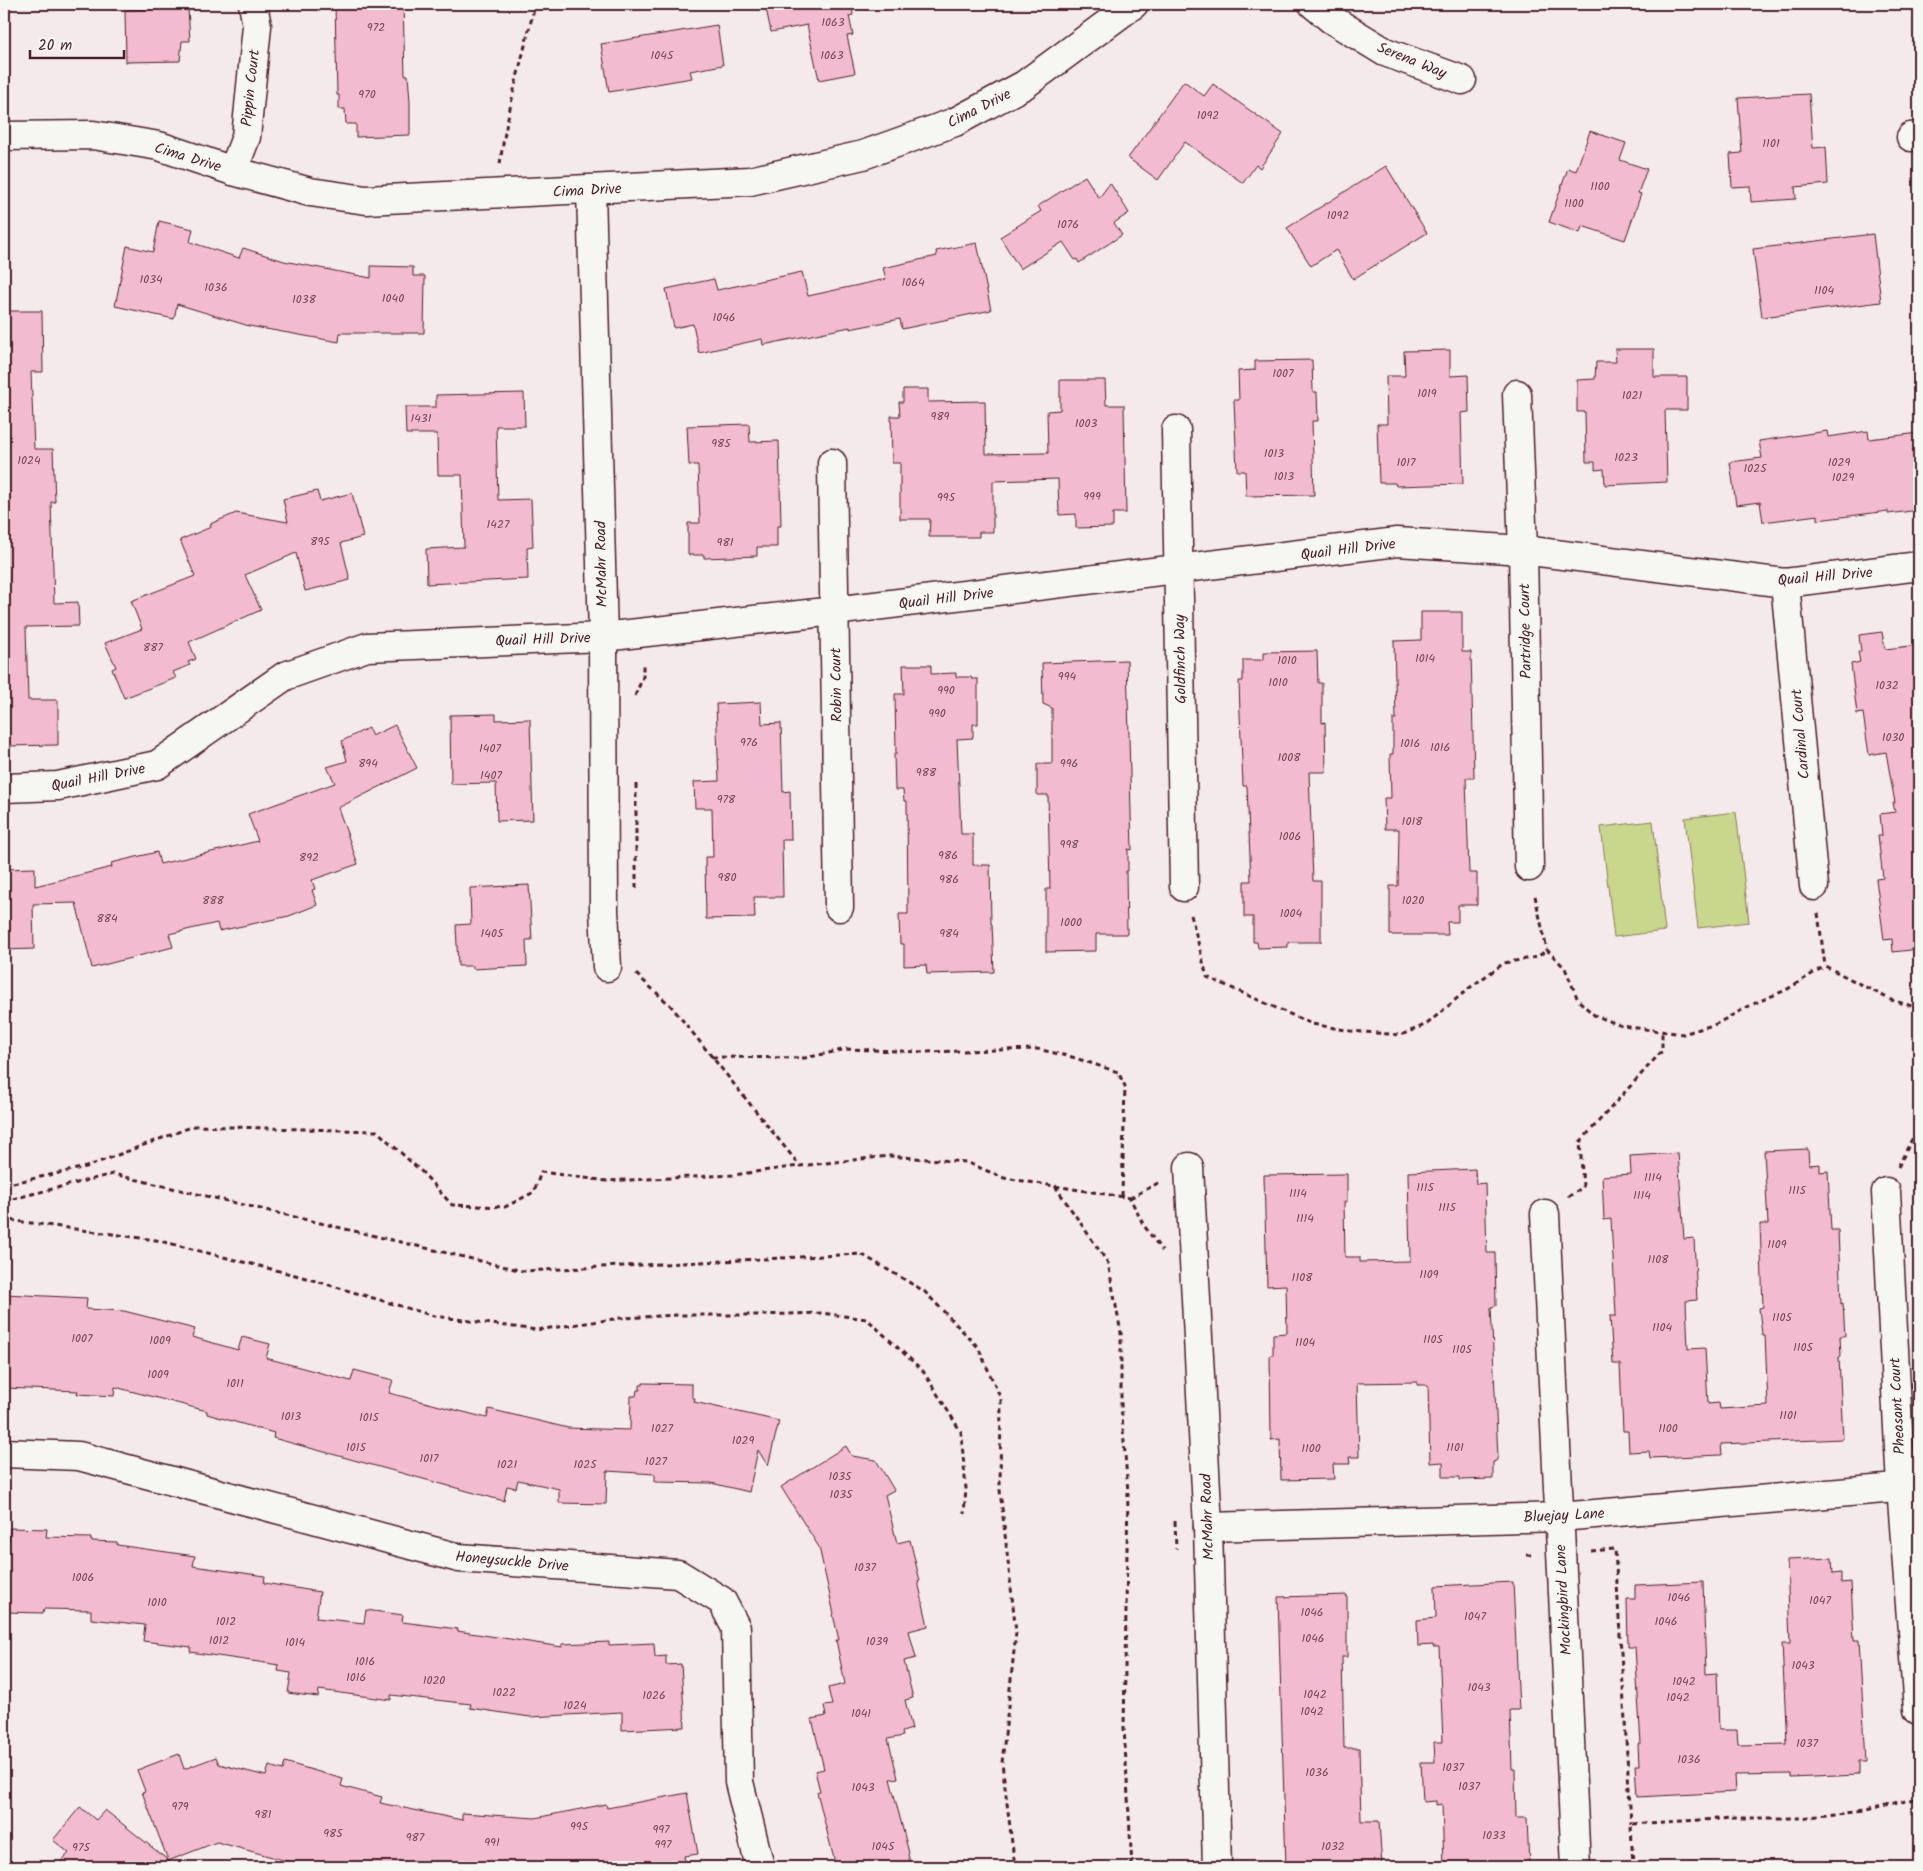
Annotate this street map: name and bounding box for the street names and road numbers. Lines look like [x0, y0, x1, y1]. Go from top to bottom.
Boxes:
street label: Serena Way [1373, 36, 1451, 86]
street label: Pippin Court [235, 48, 267, 128]
street label: Cima Drive [943, 82, 1016, 135]
street label: Cima Drive [151, 136, 224, 180]
street label: Cima Drive [552, 177, 622, 205]
street label: McMahr Road [589, 520, 615, 607]
street label: Quail Hill Drive [1299, 532, 1397, 568]
street label: Quail Hill Drive [1777, 561, 1874, 593]
street label: Quail Hill Drive [897, 581, 995, 617]
street label: Partridge Court [1513, 583, 1539, 679]
street label: Goldfinch Way [1168, 613, 1194, 704]
street label: Quail Hill Drive [495, 626, 591, 654]
street label: Robin Court [824, 647, 850, 723]
street label: Cardinal Court [1785, 688, 1817, 780]
street label: Quail Hill Drive [49, 757, 148, 799]
street label: Pheasant Court [1883, 1357, 1913, 1455]
street label: McMahr Road [1194, 1473, 1222, 1561]
street label: Bluejay Lane [1523, 1502, 1605, 1530]
street label: Mockingbird Lane [1549, 1544, 1579, 1656]
street label: Honeysuckle Drive [454, 1545, 570, 1579]

